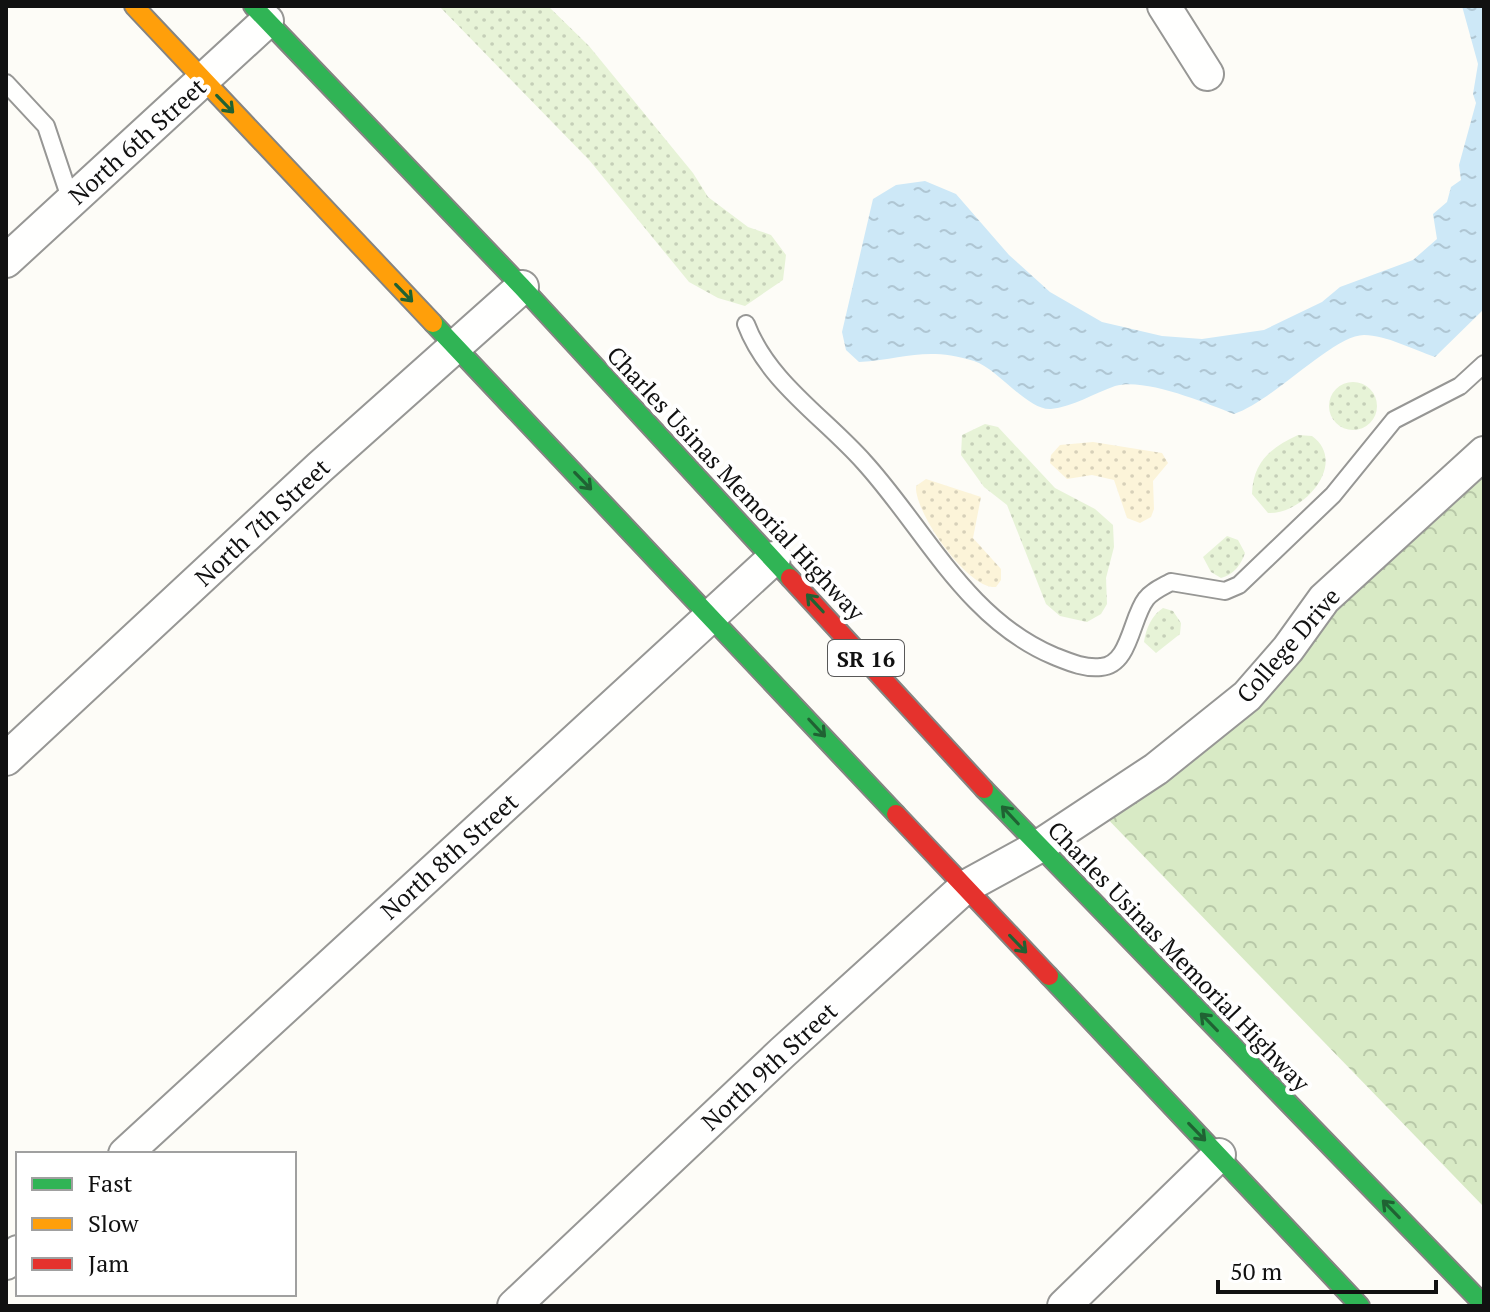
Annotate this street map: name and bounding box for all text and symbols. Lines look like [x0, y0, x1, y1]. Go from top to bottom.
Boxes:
street label: North 6th Street [61, 71, 213, 211]
one-way arrow [215, 94, 234, 113]
one-way arrow [394, 283, 413, 302]
street label: Charles Usinas Memorial Highway [600, 339, 873, 628]
street label: North 7th Street [188, 451, 336, 593]
one-way arrow [574, 471, 593, 491]
street label: College Drive [1229, 581, 1347, 709]
one-way arrow [805, 593, 824, 613]
road number: SR 16 [828, 640, 904, 676]
one-way arrow [808, 718, 827, 738]
street label: North 8th Street [373, 786, 525, 926]
one-way arrow [1000, 805, 1019, 825]
street label: Charles Usinas Memorial Highway [1041, 814, 1318, 1099]
one-way arrow [1009, 934, 1028, 954]
street label: North 9th Street [694, 995, 844, 1137]
one-way arrow [1200, 1012, 1219, 1032]
one-way arrow [1188, 1122, 1206, 1142]
legend [16, 1152, 296, 1296]
text: Fast [88, 1167, 133, 1199]
one-way arrow [1381, 1199, 1400, 1219]
text: Slow [88, 1207, 139, 1239]
scale bar [1218, 1244, 1436, 1294]
text: Jam [88, 1247, 129, 1279]
text: 50 m [1230, 1255, 1282, 1287]

